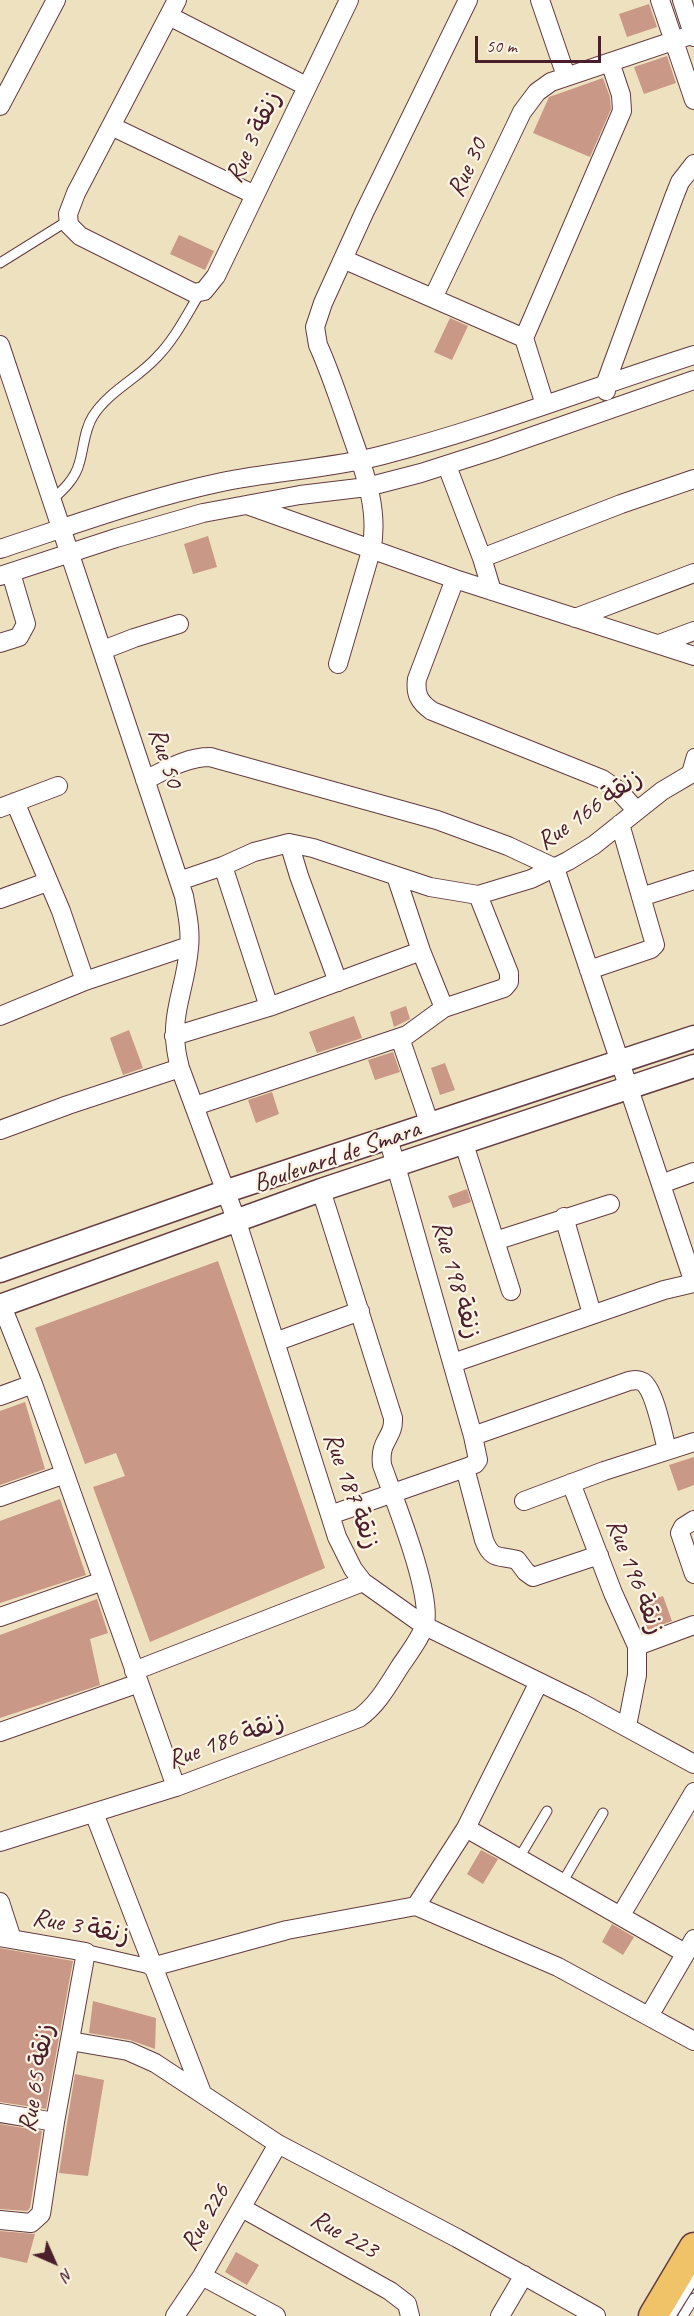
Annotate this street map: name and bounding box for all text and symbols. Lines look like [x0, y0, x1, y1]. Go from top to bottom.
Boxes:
scale bar [478, 24, 604, 62]
text: 50 m [486, 35, 517, 57]
street label: Rue 3 زنقة [219, 86, 289, 188]
street label: Rue 30 [441, 134, 495, 202]
street label: Rue 50 [141, 724, 189, 792]
street label: Rue 166 زنقة [531, 762, 649, 858]
street label: Boulevard de Smara [250, 1114, 424, 1200]
street label: Rue 198 زنقة [424, 1217, 488, 1343]
street label: Rue 187 زنقة [316, 1429, 386, 1553]
street label: Rue 196 زنقة [599, 1515, 671, 1639]
street label: Rue 186 زنقة [164, 1706, 288, 1776]
street label: Rue 3 زنقة [30, 1902, 132, 1952]
street label: Rue 65 زنقة [12, 2021, 62, 2135]
street label: Rue 226 [174, 2179, 238, 2257]
street label: Rue 223 [305, 2204, 383, 2266]
north arrow [24, 2232, 84, 2292]
text: N [56, 2264, 77, 2285]

